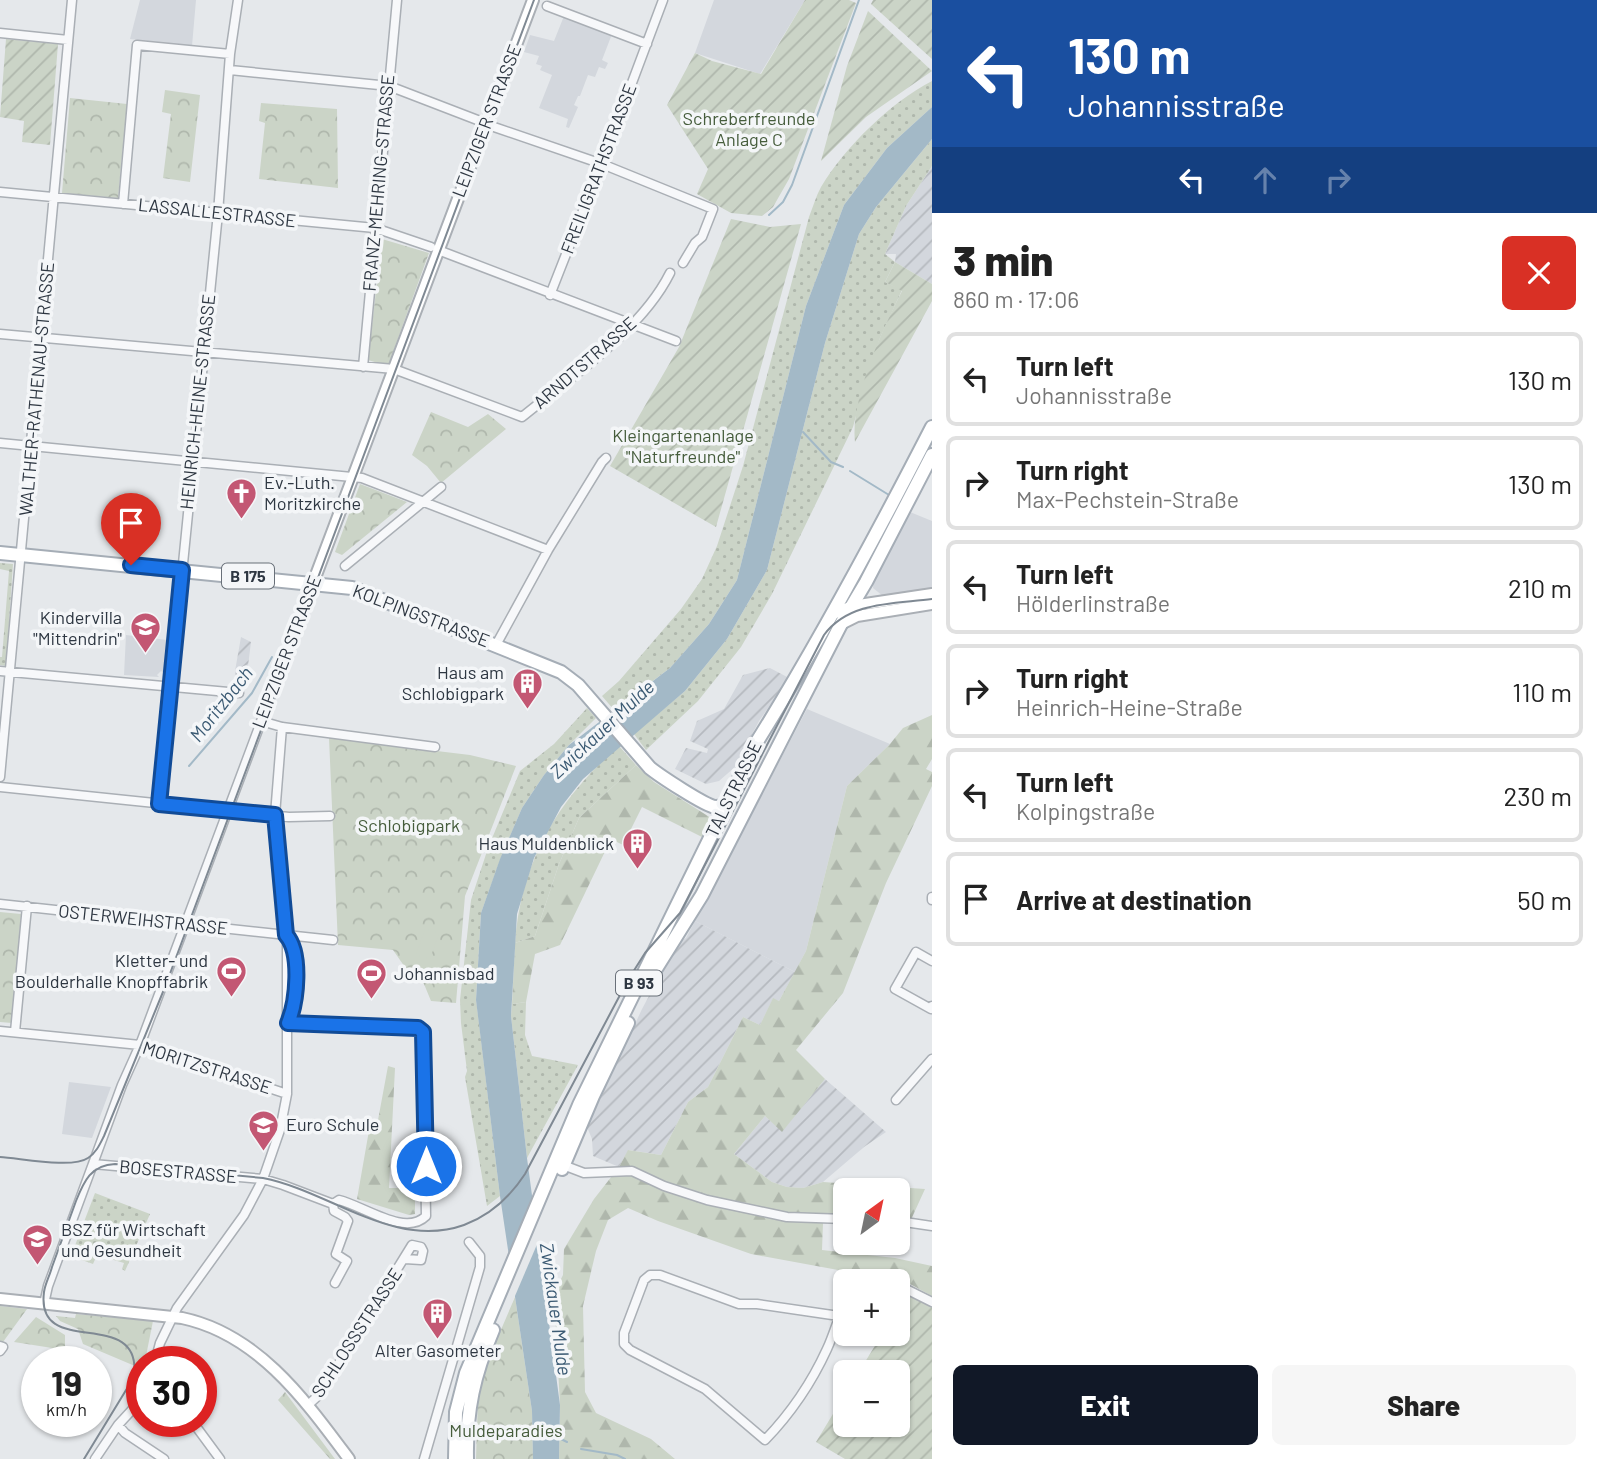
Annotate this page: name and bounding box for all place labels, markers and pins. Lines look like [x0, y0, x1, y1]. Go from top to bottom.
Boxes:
place label: Ev.-Luth. Moritzkirche [264, 471, 361, 514]
church icon: Ev.-Luth. Moritzkirche [224, 476, 258, 520]
pin [101, 493, 161, 565]
place label: Kindervilla "Mittendrin" [33, 606, 122, 649]
school or university icon: Kindervilla "Mittendrin" [128, 611, 162, 655]
place label: Haus am Schlobigpark [402, 661, 504, 704]
building icon: Haus am Schlobigpark [510, 666, 544, 710]
building icon: Haus Muldenblick [620, 827, 654, 871]
place label: Haus Muldenblick [478, 832, 614, 854]
place label: Kletter- und Boulderhalle Knopffabrik [15, 949, 208, 992]
sports icon: Kletter- und Boulderhalle Knopffabrik [214, 954, 248, 998]
sports icon: Johannisbad [354, 957, 388, 1001]
place label: Johannisbad [394, 962, 495, 984]
school or university icon: Euro Schule [246, 1108, 280, 1152]
place label: Euro Schule [286, 1113, 379, 1135]
place label: BSZ für Wirtschaft und Gesundheit [61, 1218, 206, 1261]
school or university icon: BSZ für Wirtschaft und Gesundheit [21, 1223, 55, 1267]
building icon: Alter Gasometer [421, 1296, 455, 1340]
place label: Alter Gasometer [375, 1339, 502, 1361]

